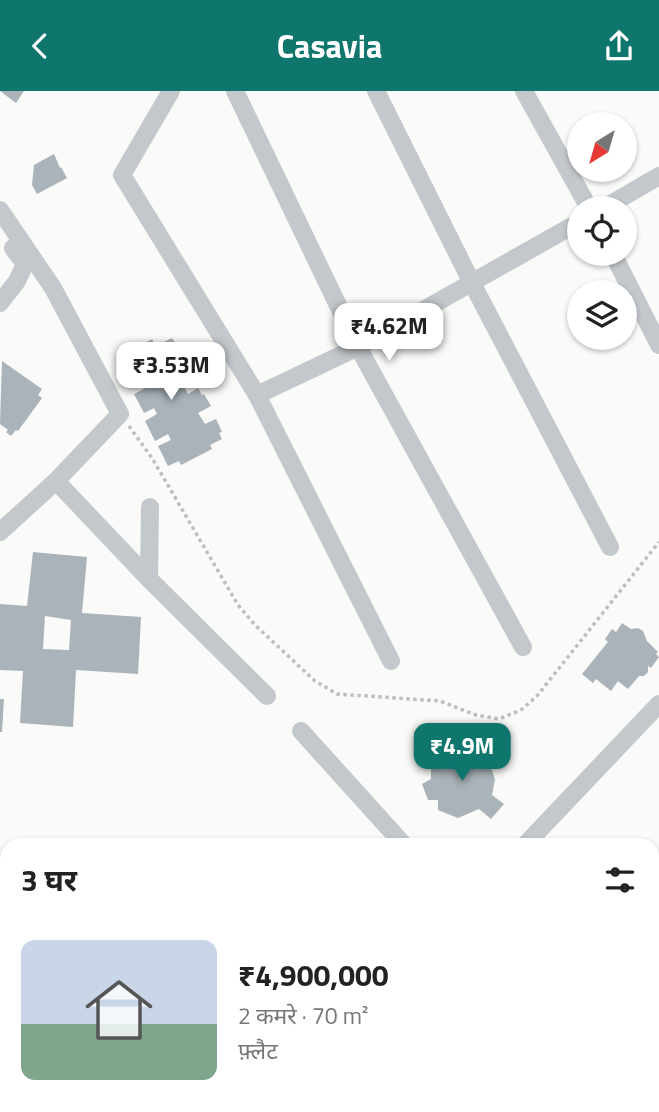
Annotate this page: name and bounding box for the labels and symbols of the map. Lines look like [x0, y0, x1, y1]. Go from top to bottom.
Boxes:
north arrow [567, 112, 637, 182]
pin: ₹4.62M [332, 303, 446, 363]
pin: ₹3.53M [114, 343, 228, 402]
pin: ₹4.9M [413, 723, 511, 783]

